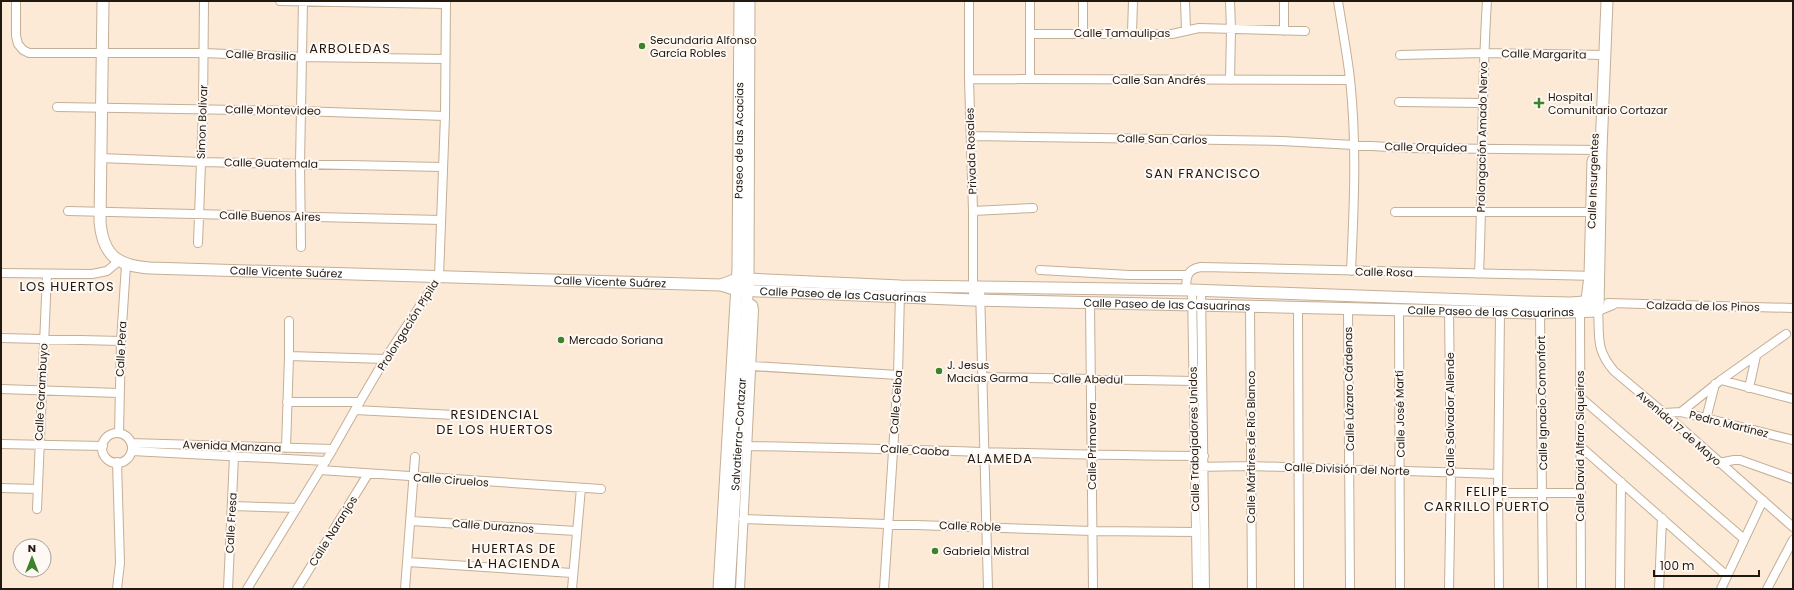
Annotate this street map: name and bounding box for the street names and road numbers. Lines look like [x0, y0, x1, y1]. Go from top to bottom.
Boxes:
street label: Calle Tamaulipas [1074, 25, 1170, 41]
street label: Calle Margarita [1501, 45, 1587, 63]
street label: Calle Brasilia [225, 46, 297, 64]
street label: Prolongación Amado Nervo [1473, 61, 1491, 213]
street label: Calle San Andrés [1112, 72, 1206, 88]
street label: Paseo de las Acacias [731, 82, 747, 199]
street label: Simon Bolivar [193, 85, 211, 159]
street label: Calle Montevideo [225, 101, 321, 119]
street label: Privada Rosales [961, 107, 981, 195]
street label: Calle San Carlos [1117, 130, 1208, 148]
street label: Calle Insurgentes [1583, 133, 1603, 229]
street label: Calle Orquídea [1384, 138, 1468, 156]
street label: Calle Guatemala [224, 154, 318, 172]
street label: Calle Buenos Aires [219, 207, 321, 225]
street label: Calle Vicente Suárez [230, 262, 343, 282]
street label: Calle Rosa [1355, 263, 1413, 281]
street label: Calle Vicente Suárez [554, 272, 666, 291]
street label: Prolongación Pípila [373, 276, 443, 374]
street label: Calle Paseo de las Casuarinas [759, 283, 927, 306]
street label: Calle Paseo de las Casuarinas [1083, 295, 1251, 314]
street label: Calzada de los Pinos [1646, 297, 1760, 315]
street label: Calle Paseo de las Casuarinas [1407, 302, 1575, 321]
street label: Calle Pera [112, 321, 130, 377]
street label: Calle Lázaro Cárdenas [1340, 326, 1358, 451]
street label: Calle Ignacio Comonfort [1533, 335, 1551, 471]
street label: Calle Garambuyo [30, 343, 52, 441]
street label: Calle Salvador Allende [1442, 352, 1458, 476]
street label: Calle Trabajadores Unidos [1185, 366, 1203, 512]
street label: Calle Ceiba [886, 370, 906, 434]
street label: Calle Abedul [1053, 370, 1123, 388]
street label: Calle José Martí [1391, 370, 1409, 458]
street label: Calle David Alfaro Siqueiros [1572, 370, 1588, 521]
street label: Calle Mártires de Río Blanco [1243, 371, 1259, 523]
street label: Salvatierra-Cortazar [727, 377, 750, 491]
street label: Avenida 17 de Mayo [1633, 387, 1725, 469]
street label: Calle Primavera [1084, 402, 1100, 490]
street label: Pedro Martínez [1688, 406, 1770, 442]
street label: Avenida Manzana [182, 436, 282, 456]
street label: Calle Caoba [880, 440, 950, 460]
street label: Calle División del Norte [1284, 459, 1410, 479]
street label: Calle Ciruelos [413, 469, 490, 491]
street label: Calle Fresa [221, 492, 241, 554]
street label: Calle Naranjos [305, 492, 361, 569]
street label: Calle Duraznos [451, 515, 535, 537]
street label: Calle Roble [939, 517, 1001, 535]

